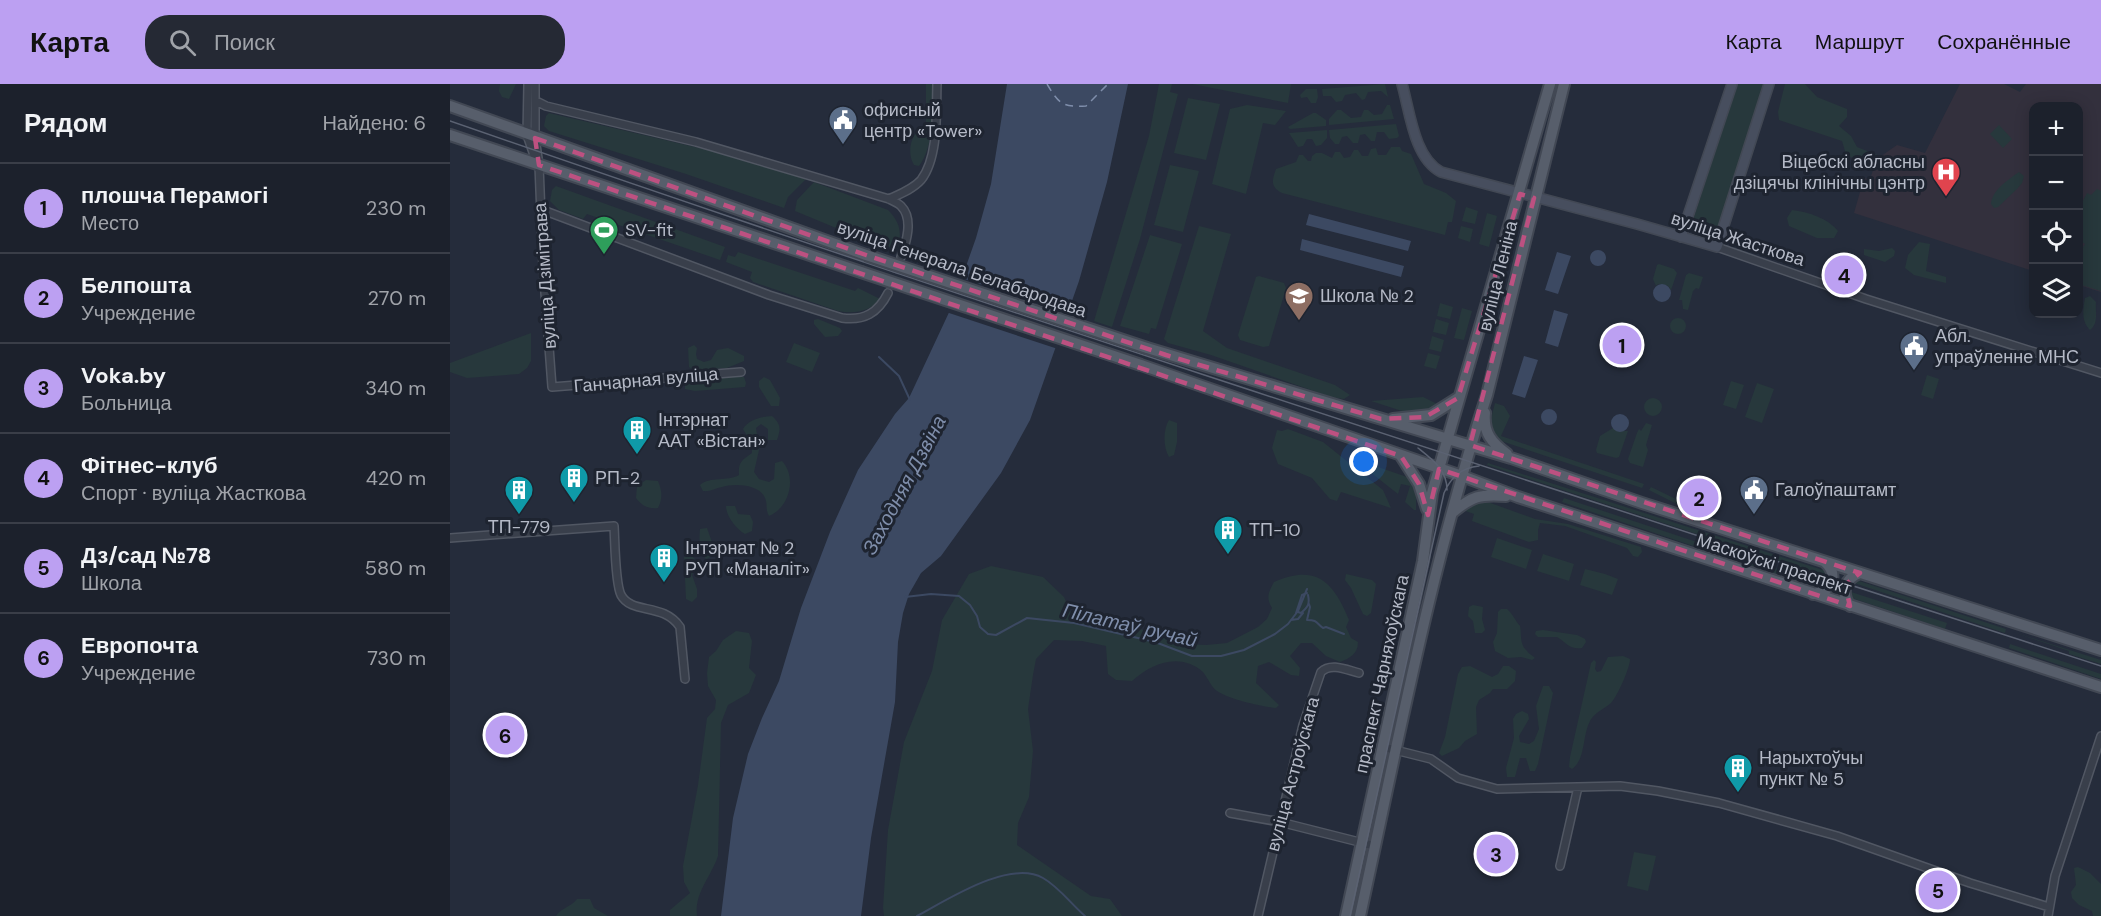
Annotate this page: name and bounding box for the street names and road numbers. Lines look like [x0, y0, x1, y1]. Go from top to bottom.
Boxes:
street label: вуліца Дзімітрава [528, 201, 562, 350]
street label: вуліца Жасткова [1668, 206, 1809, 272]
street label: вуліца Генерала Белабародава [834, 215, 1091, 323]
street label: вуліца Леніна [1473, 217, 1524, 334]
street label: Ганчарная вуліца [573, 362, 720, 398]
street label: Маскоўскі праспект [1693, 528, 1855, 600]
street label: праспект Чарняхоўскага [1349, 571, 1415, 776]
street label: вуліца Астроўскага [1261, 693, 1325, 854]

